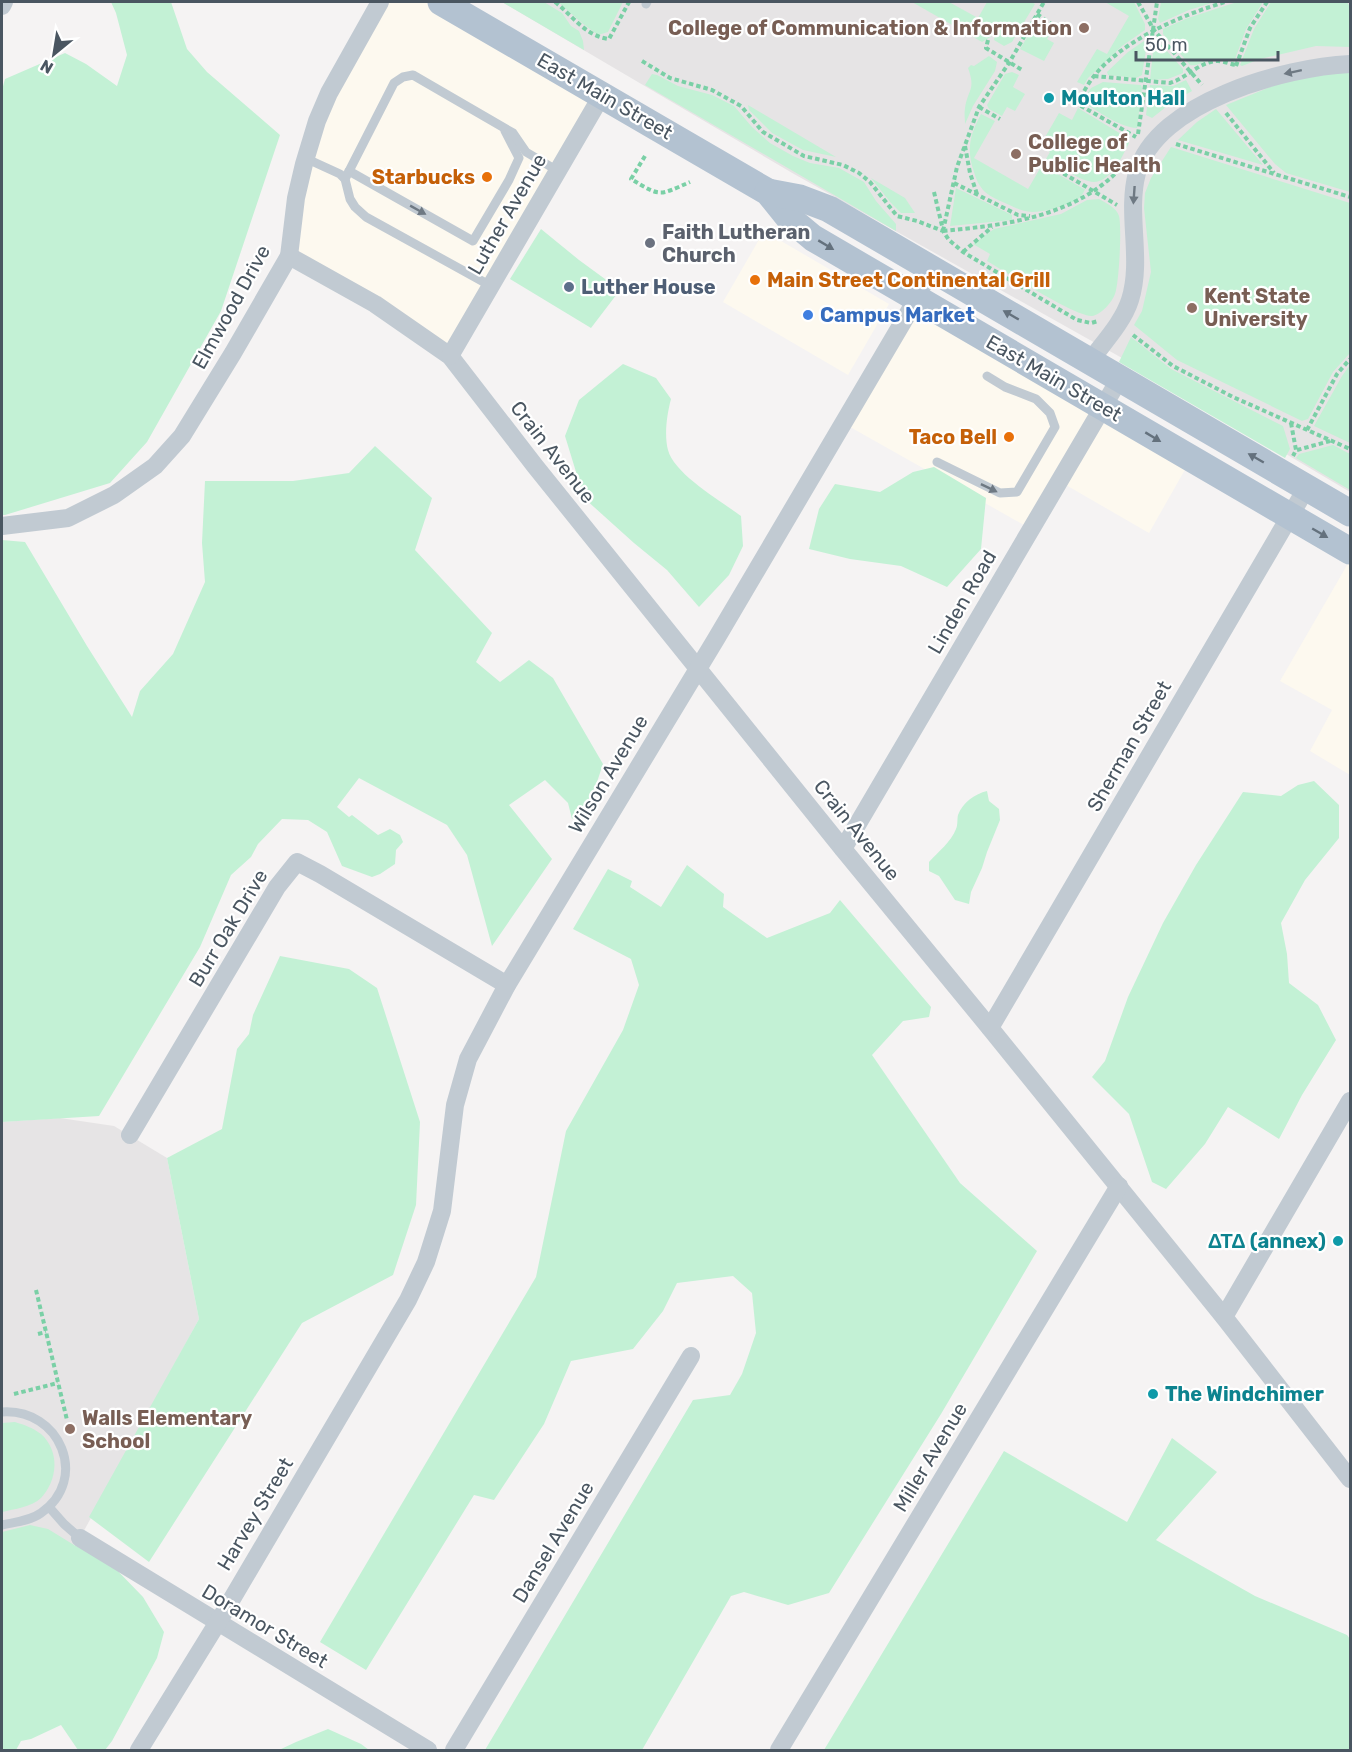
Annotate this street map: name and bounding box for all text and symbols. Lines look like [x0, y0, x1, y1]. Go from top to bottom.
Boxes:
place label: College of Communication & Information [668, 16, 1072, 40]
marker: College of Communication & Information [1077, 21, 1091, 35]
north arrow [24, 24, 84, 84]
scale bar [1136, 24, 1278, 62]
text: 50 m [1145, 34, 1188, 56]
street label: East Main Street [533, 47, 677, 145]
text: N [37, 55, 56, 78]
one-way arrow [1283, 68, 1302, 77]
place label: Moulton Hall [1061, 86, 1185, 110]
marker: Moulton Hall [1042, 91, 1056, 105]
place label: College of Public Health [1028, 130, 1161, 177]
marker: College of Public Health [1009, 147, 1023, 161]
street label: Luther Avenue [463, 149, 551, 279]
place label: Starbucks [372, 165, 475, 189]
marker: Starbucks [480, 170, 494, 184]
one-way arrow [1129, 186, 1139, 205]
one-way arrow [410, 205, 427, 215]
place label: Faith Lutheran Church [662, 220, 810, 267]
marker: Faith Lutheran Church [643, 236, 657, 250]
one-way arrow [818, 240, 835, 250]
street label: Elmwood Drive [187, 241, 275, 373]
place label: Main Street Continental Grill [767, 268, 1050, 292]
marker: Main Street Continental Grill [748, 273, 762, 287]
place label: Luther House [581, 275, 716, 299]
marker: Luther House [562, 280, 576, 294]
place label: Kent State University [1204, 284, 1311, 331]
marker: Kent State University [1185, 301, 1199, 315]
place label: Campus Market [820, 303, 975, 327]
marker: Campus Market [801, 308, 815, 322]
one-way arrow [1002, 310, 1019, 320]
street label: East Main Street [982, 329, 1126, 427]
street label: Crain Avenue [506, 396, 600, 508]
place label: Taco Bell [909, 425, 997, 449]
marker: Taco Bell [1002, 430, 1016, 444]
one-way arrow [1145, 431, 1161, 442]
one-way arrow [1248, 453, 1265, 463]
one-way arrow [981, 483, 998, 492]
one-way arrow [1312, 528, 1328, 539]
street label: Linden Road [923, 546, 1001, 658]
street label: Sherman Street [1082, 676, 1176, 816]
street label: Wilson Avenue [563, 710, 653, 838]
street label: Crain Avenue [809, 775, 905, 885]
street label: Burr Oak Drive [184, 865, 272, 991]
place label: ΔΤΔ (annex) [1208, 1229, 1326, 1253]
marker: ΔΤΔ (annex) [1331, 1234, 1345, 1248]
place label: The Windchimer [1165, 1382, 1324, 1406]
marker: The Windchimer [1146, 1387, 1160, 1401]
street label: Miller Avenue [888, 1398, 972, 1516]
place label: Walls Elementary School [82, 1406, 252, 1453]
marker: Walls Elementary School [63, 1422, 77, 1436]
street label: Harvey Street [212, 1453, 298, 1575]
street label: Dansel Avenue [507, 1477, 599, 1607]
street label: Doramor Street [198, 1579, 333, 1673]

